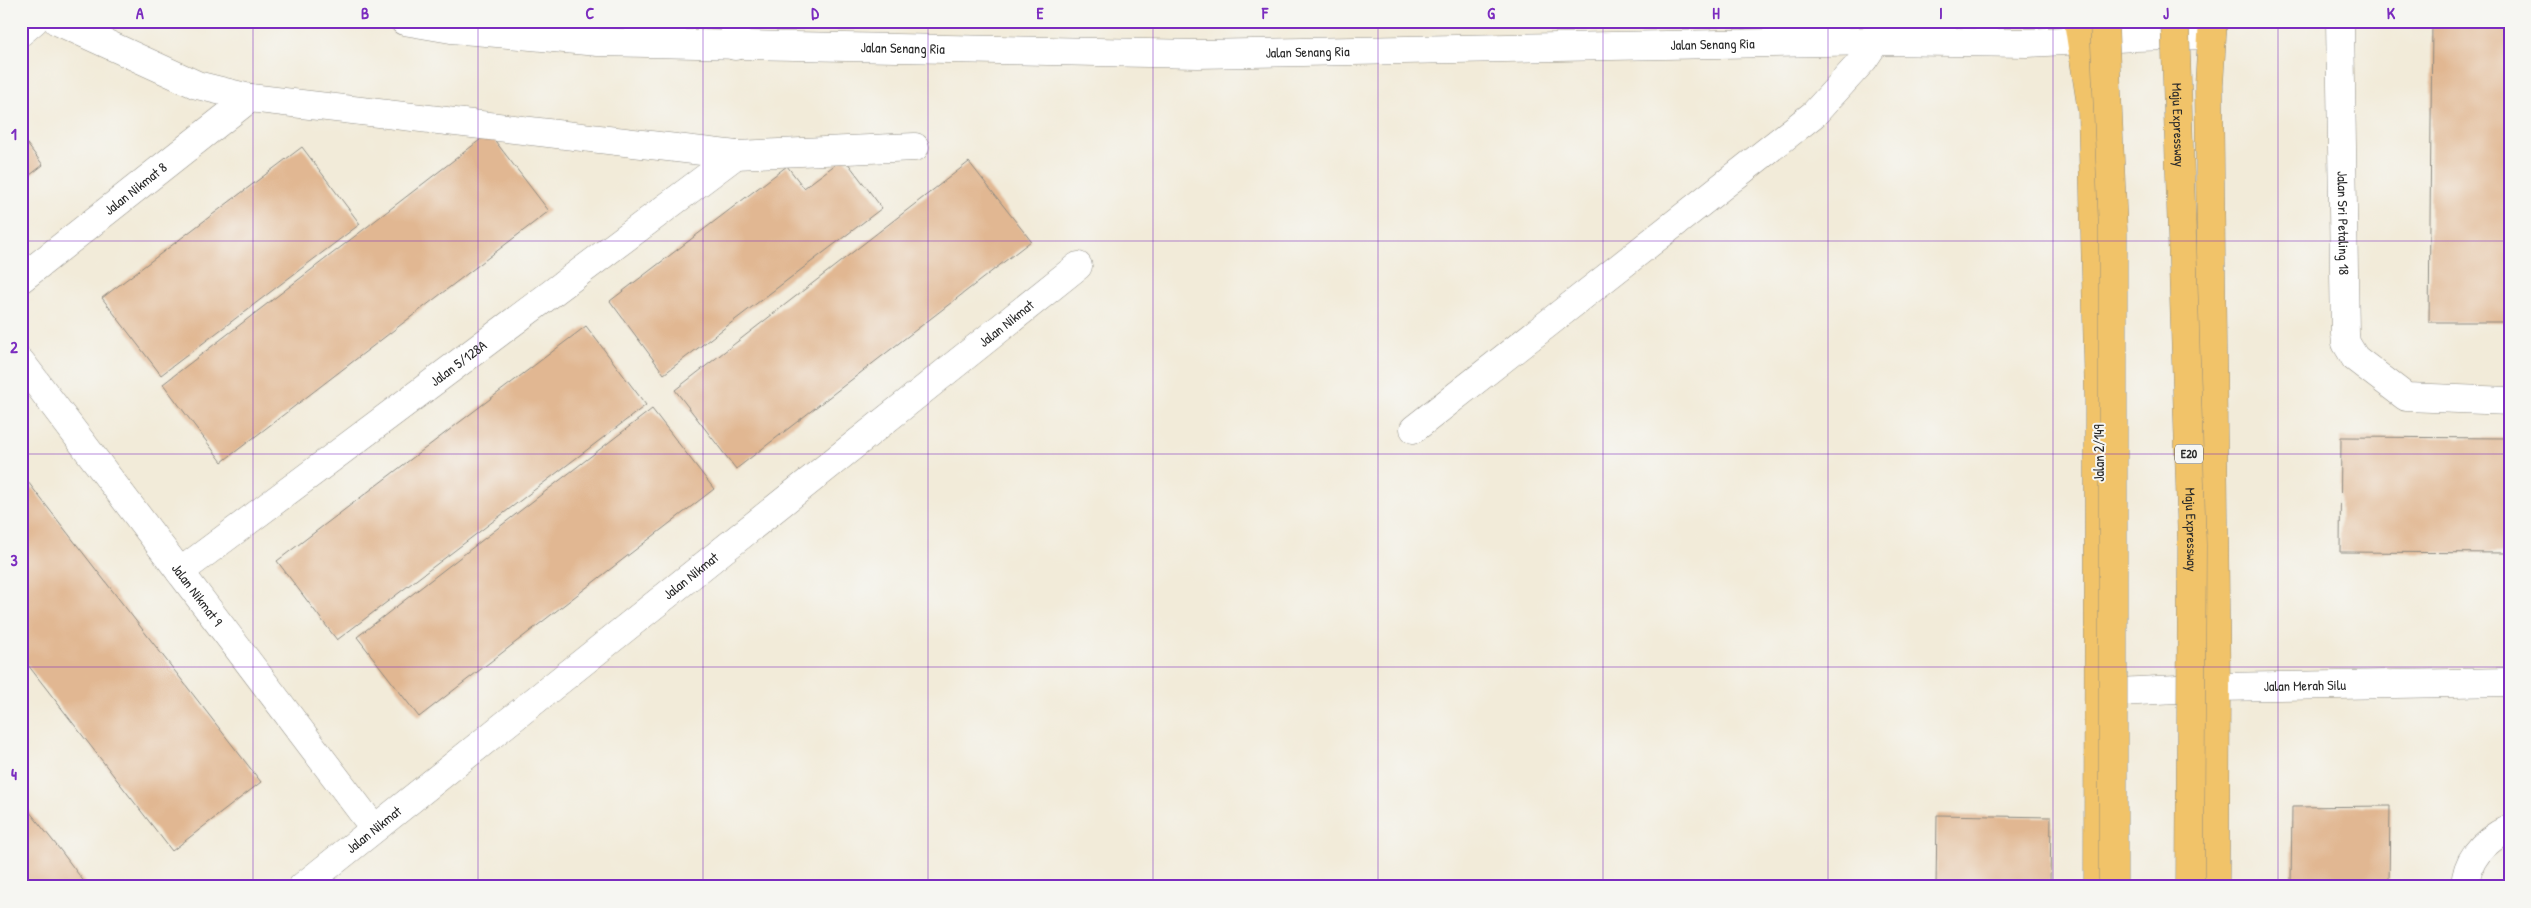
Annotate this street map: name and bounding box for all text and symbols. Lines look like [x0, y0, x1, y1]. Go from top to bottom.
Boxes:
text: A [136, 2, 144, 24]
text: B [361, 2, 369, 24]
text: C [586, 2, 595, 24]
text: D [811, 2, 819, 24]
text: E [1036, 2, 1044, 24]
text: F [1261, 2, 1269, 24]
text: G [1487, 2, 1495, 24]
text: H [1712, 2, 1720, 24]
text: I [1939, 2, 1943, 24]
text: J [2163, 2, 2169, 24]
text: K [2387, 2, 2396, 24]
street label: Jalan Senang Ria [1670, 33, 1755, 54]
street label: Jalan Senang Ria [860, 37, 945, 59]
street label: Jalan Senang Ria [1265, 41, 1350, 62]
street label: Maju Expressway [2167, 83, 2190, 167]
text: 1 [11, 123, 17, 145]
street label: Jalan Nikmat 8 [100, 157, 171, 219]
street label: Jalan Sri Petaling 18 [2333, 171, 2354, 275]
street label: Jalan Nikmat [974, 295, 1038, 351]
street label: Jalan 5/128A [426, 335, 490, 390]
text: 2 [10, 336, 18, 358]
street label: Jalan 2/149 [2089, 424, 2108, 482]
road number: E20 [2175, 444, 2203, 464]
street label: Maju Expressway [2181, 487, 2202, 572]
street label: Jalan Nikmat [659, 547, 722, 603]
text: 3 [10, 549, 18, 571]
street label: Jalan Nikmat 9 [168, 559, 228, 630]
street label: Jalan Merah Silu [2263, 675, 2347, 695]
text: 4 [11, 763, 17, 785]
street label: Jalan Nikmat [342, 801, 405, 857]

